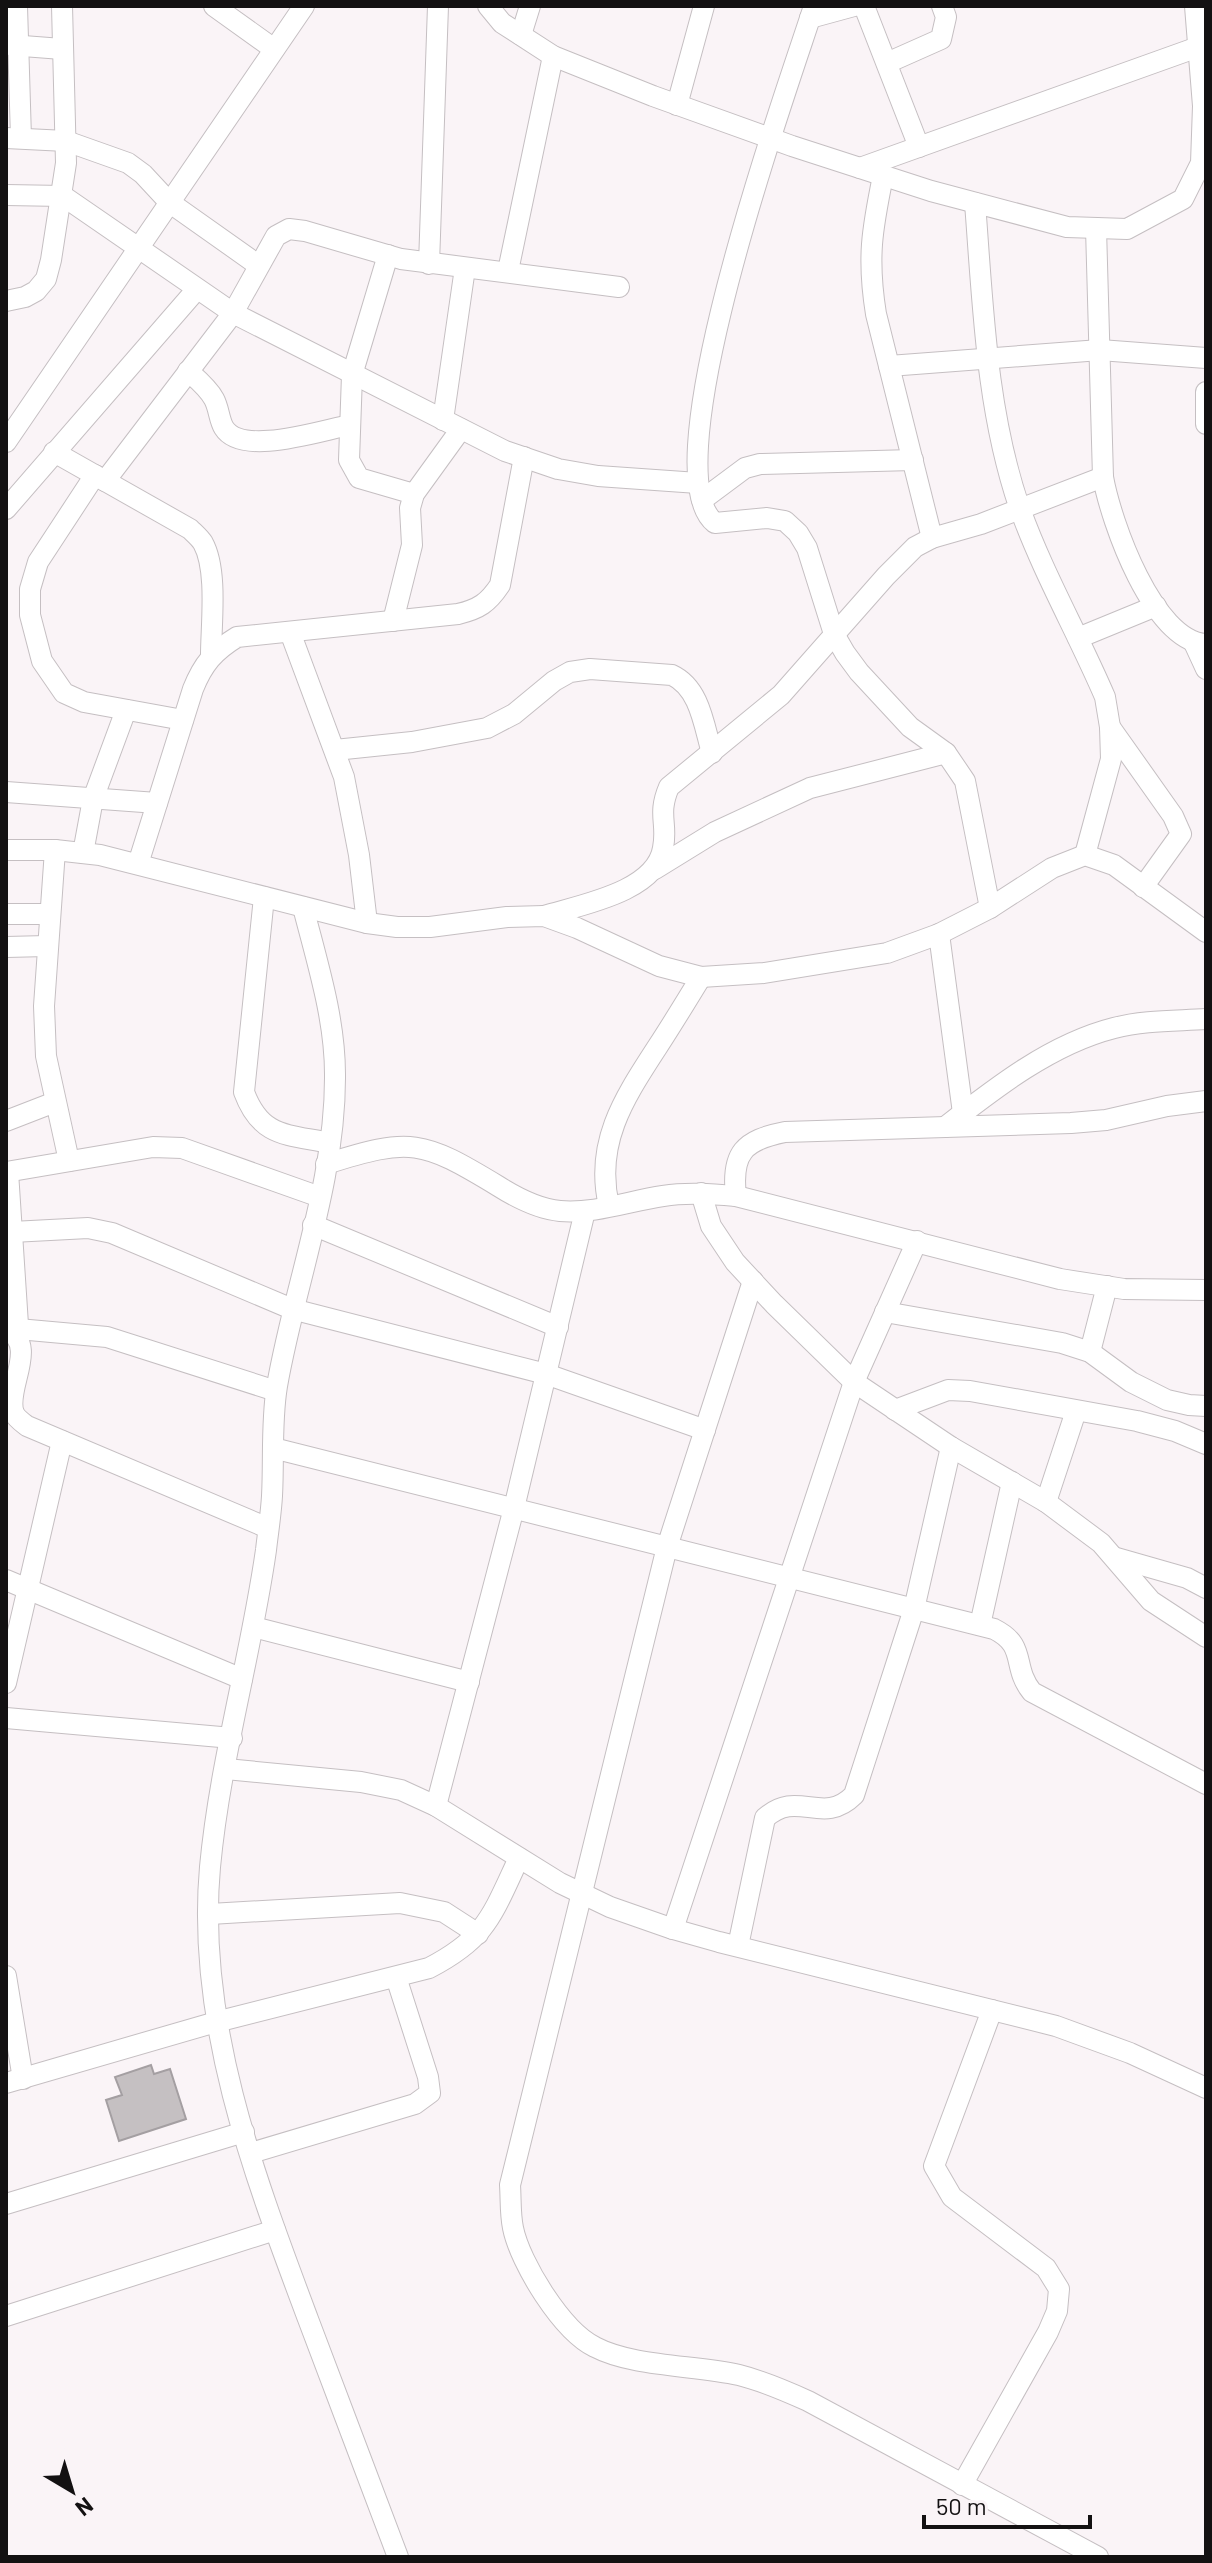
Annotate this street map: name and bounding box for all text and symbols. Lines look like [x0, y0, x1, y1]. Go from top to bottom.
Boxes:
north arrow [32, 2451, 112, 2531]
scale bar [924, 2479, 1090, 2529]
text: 50 m [936, 2491, 987, 2520]
text: N [71, 2493, 99, 2522]

